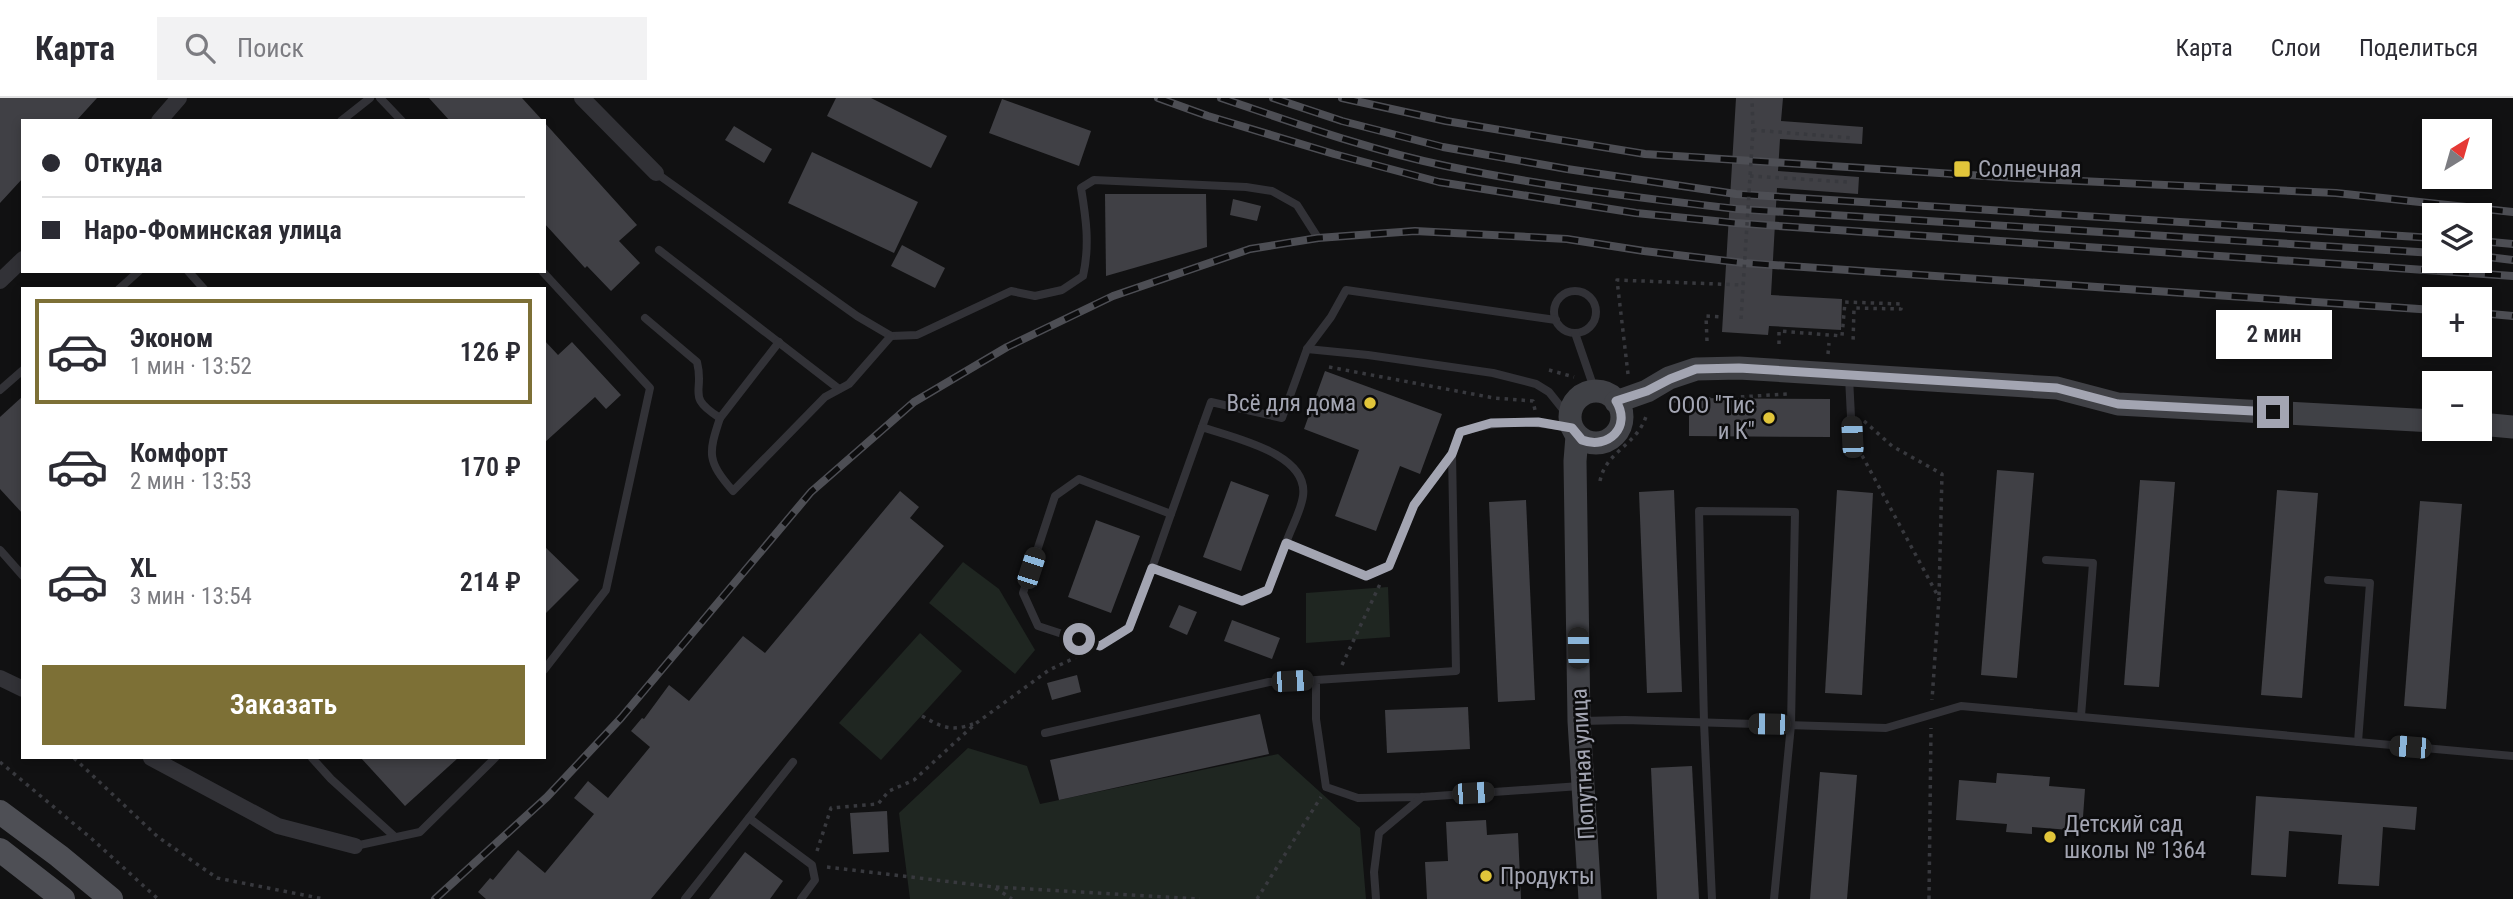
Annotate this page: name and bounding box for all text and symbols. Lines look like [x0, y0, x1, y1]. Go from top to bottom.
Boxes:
search box [157, 17, 647, 80]
text: Карта [35, 29, 115, 68]
icon: search [181, 29, 219, 67]
text: Поиск [237, 33, 304, 63]
text: Карта [2175, 34, 2233, 62]
text: Слои [2271, 34, 2321, 62]
text: Поделиться [2359, 34, 2478, 62]
north arrow [2422, 119, 2492, 189]
map controls [2422, 119, 2492, 441]
text: Откуда [84, 148, 162, 178]
place label: Солнечная [1978, 156, 2081, 183]
marker: Солнечная [1952, 159, 1972, 179]
button: layers [2422, 203, 2492, 273]
text: Наро-Фоминская улица [84, 215, 342, 245]
button: + [2422, 287, 2492, 357]
callout: 2 мин [2215, 310, 2331, 360]
icon: car [46, 320, 109, 383]
text: 2 мин [2246, 321, 2302, 348]
text: Эконом [130, 323, 213, 353]
text: 126 ₽ [460, 337, 521, 367]
text: 1 мин · 13:52 [130, 353, 252, 380]
button: − [2422, 371, 2492, 441]
place label: Всё для дома [1227, 390, 1356, 417]
place label: ООО "Тис и К" [1668, 392, 1755, 445]
marker: Всё для дома [1362, 395, 1378, 411]
route end [2257, 396, 2289, 428]
marker: ООО "Тис и К" [1761, 410, 1777, 426]
car [1841, 415, 1864, 459]
icon: car [46, 435, 109, 498]
text: Комфорт [130, 438, 228, 468]
text: 170 ₽ [460, 452, 521, 482]
text: 2 мин · 13:53 [130, 468, 252, 495]
car [1015, 545, 1048, 591]
icon: car [46, 550, 109, 613]
text: XL [130, 553, 157, 583]
text: 214 ₽ [460, 567, 521, 597]
text: 3 мин · 13:54 [130, 583, 252, 610]
route start [1063, 623, 1095, 655]
car [1568, 627, 1589, 669]
button: Заказать [42, 665, 525, 745]
car [1271, 669, 1314, 693]
street label: Попутная улица [1566, 688, 1600, 840]
car [1748, 713, 1791, 735]
car [2389, 735, 2432, 759]
car [1452, 781, 1495, 805]
place label: Детский сад школы № 1364 [2064, 811, 2206, 864]
marker: Детский сад школы № 1364 [2042, 829, 2058, 845]
place label: Продукты [1500, 863, 1595, 890]
marker: Продукты [1478, 868, 1494, 884]

